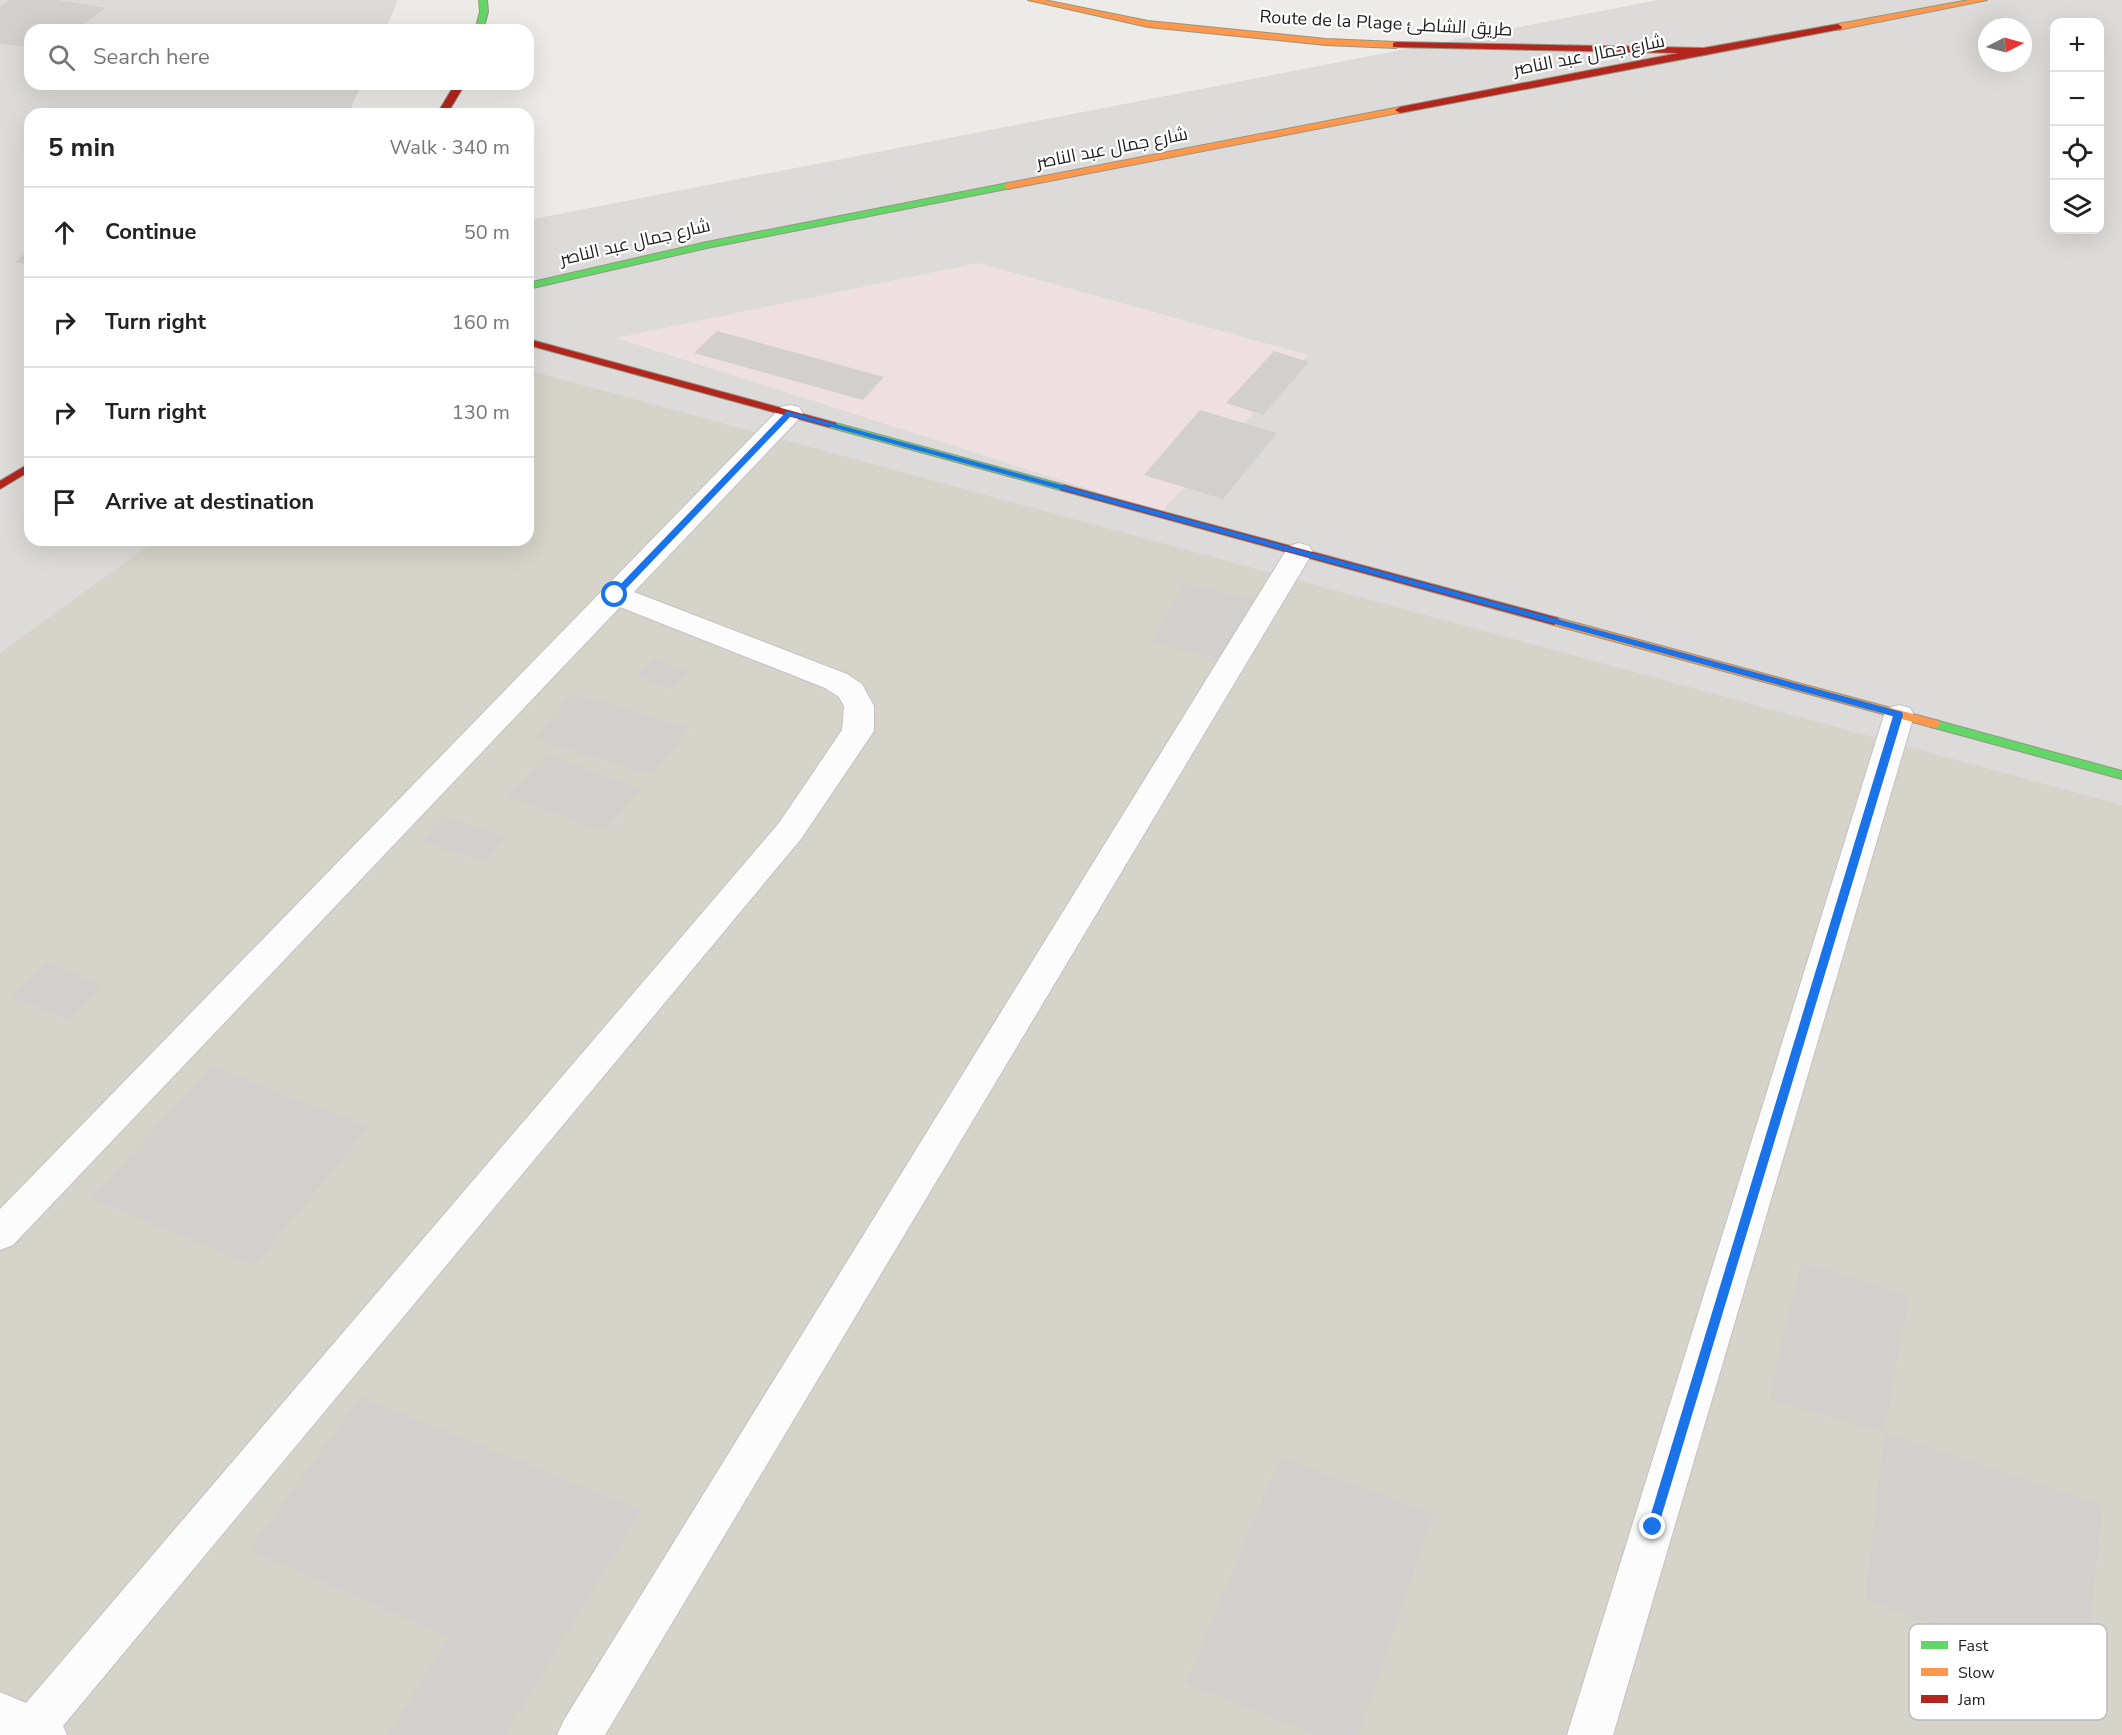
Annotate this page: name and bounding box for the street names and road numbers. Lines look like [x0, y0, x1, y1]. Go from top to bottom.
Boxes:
street label: Route de la Plage طريق الشاطئ [1259, 4, 1513, 42]
street label: شارع جمال عبد الناصر [1510, 29, 1667, 82]
street label: شارع جمال عبد الناصر [1033, 122, 1190, 175]
street label: شارع جمال عبد الناصر [556, 213, 713, 271]

